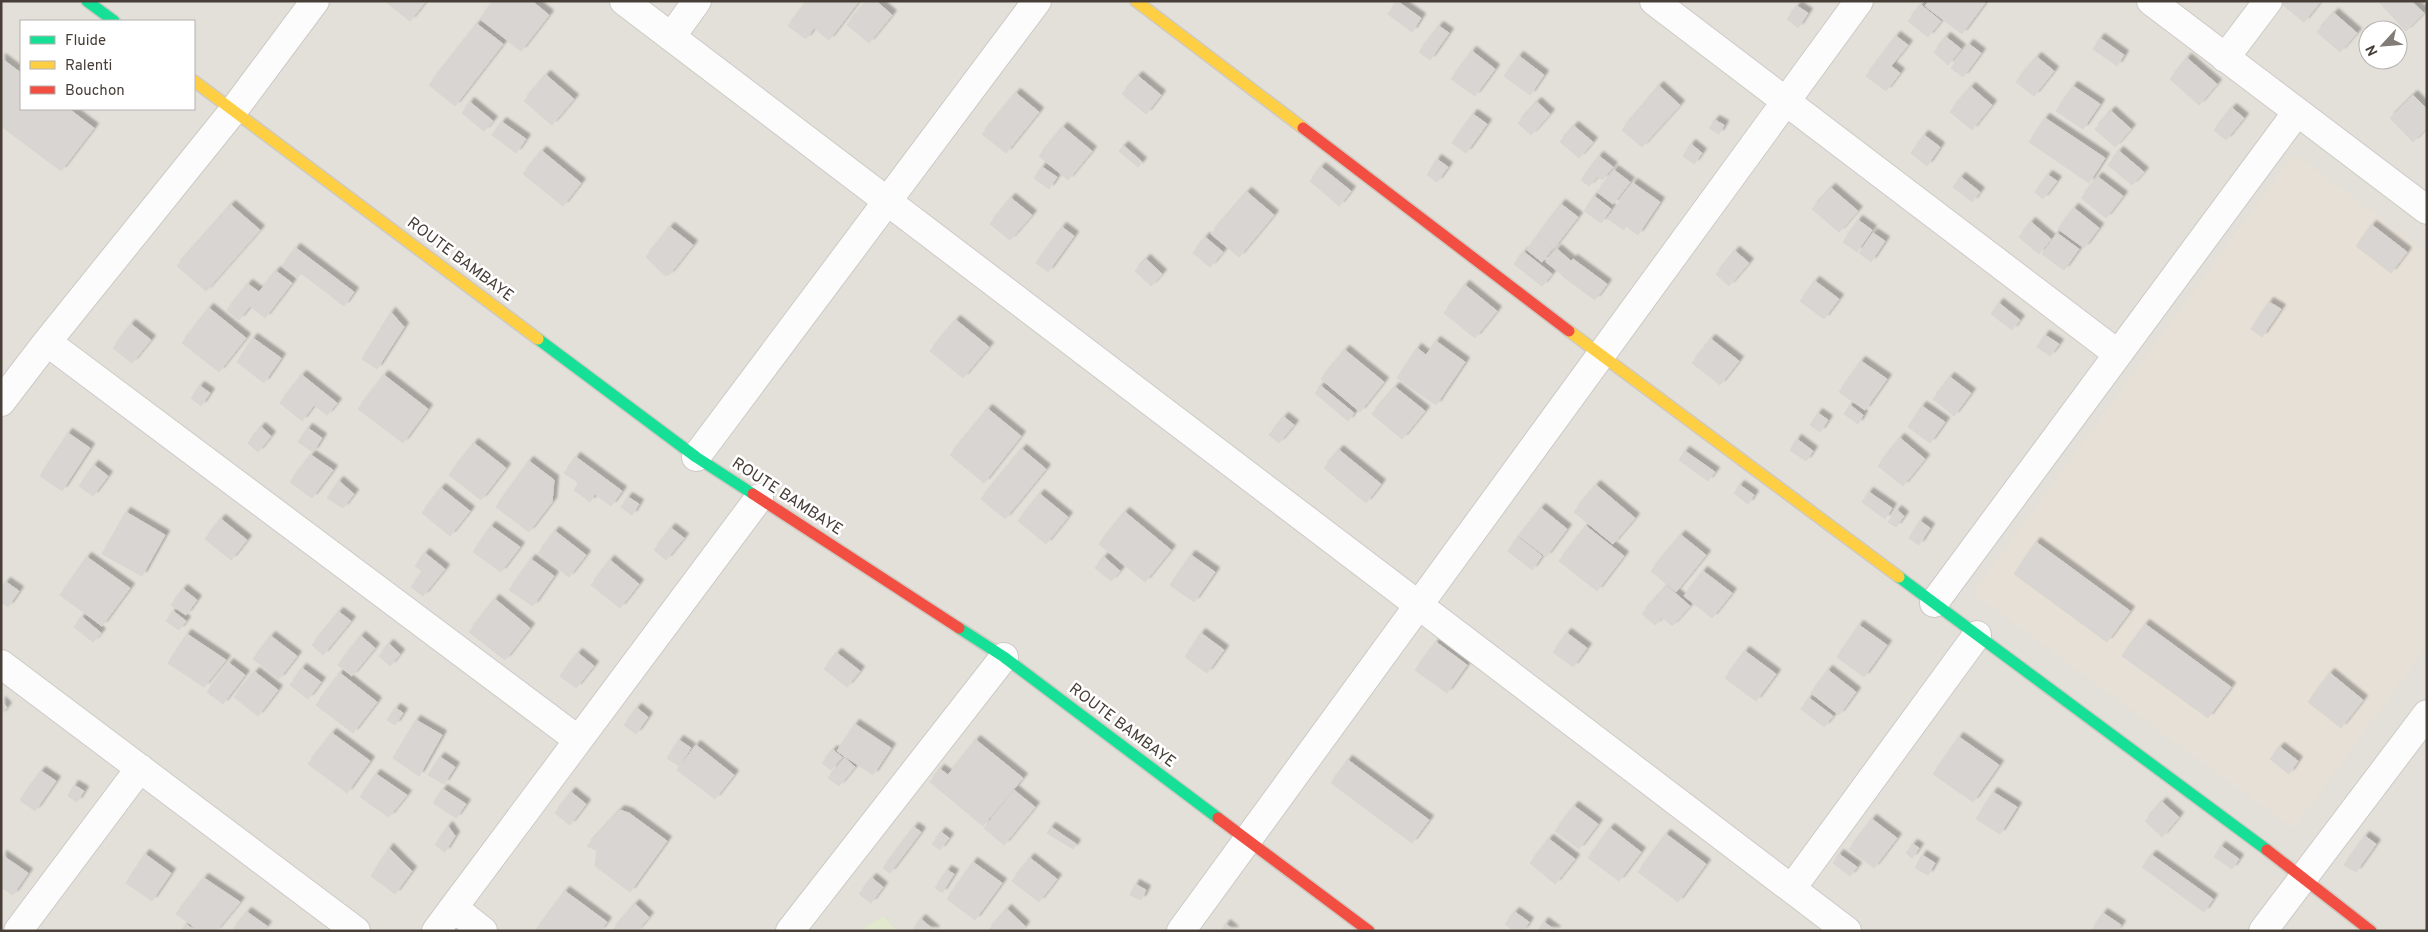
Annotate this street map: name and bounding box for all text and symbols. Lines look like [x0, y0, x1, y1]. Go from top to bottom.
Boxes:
legend [20, 20, 195, 110]
north arrow [2358, 20, 2408, 70]
text: Fluide [65, 32, 106, 51]
text: N [2363, 42, 2383, 58]
text: Ralenti [65, 57, 112, 76]
text: Bouchon [65, 82, 125, 101]
street label: ROUTE BAMBAYE [403, 213, 517, 307]
street label: ROUTE BAMBAYE [728, 454, 846, 540]
street label: ROUTE BAMBAYE [1065, 679, 1179, 773]

